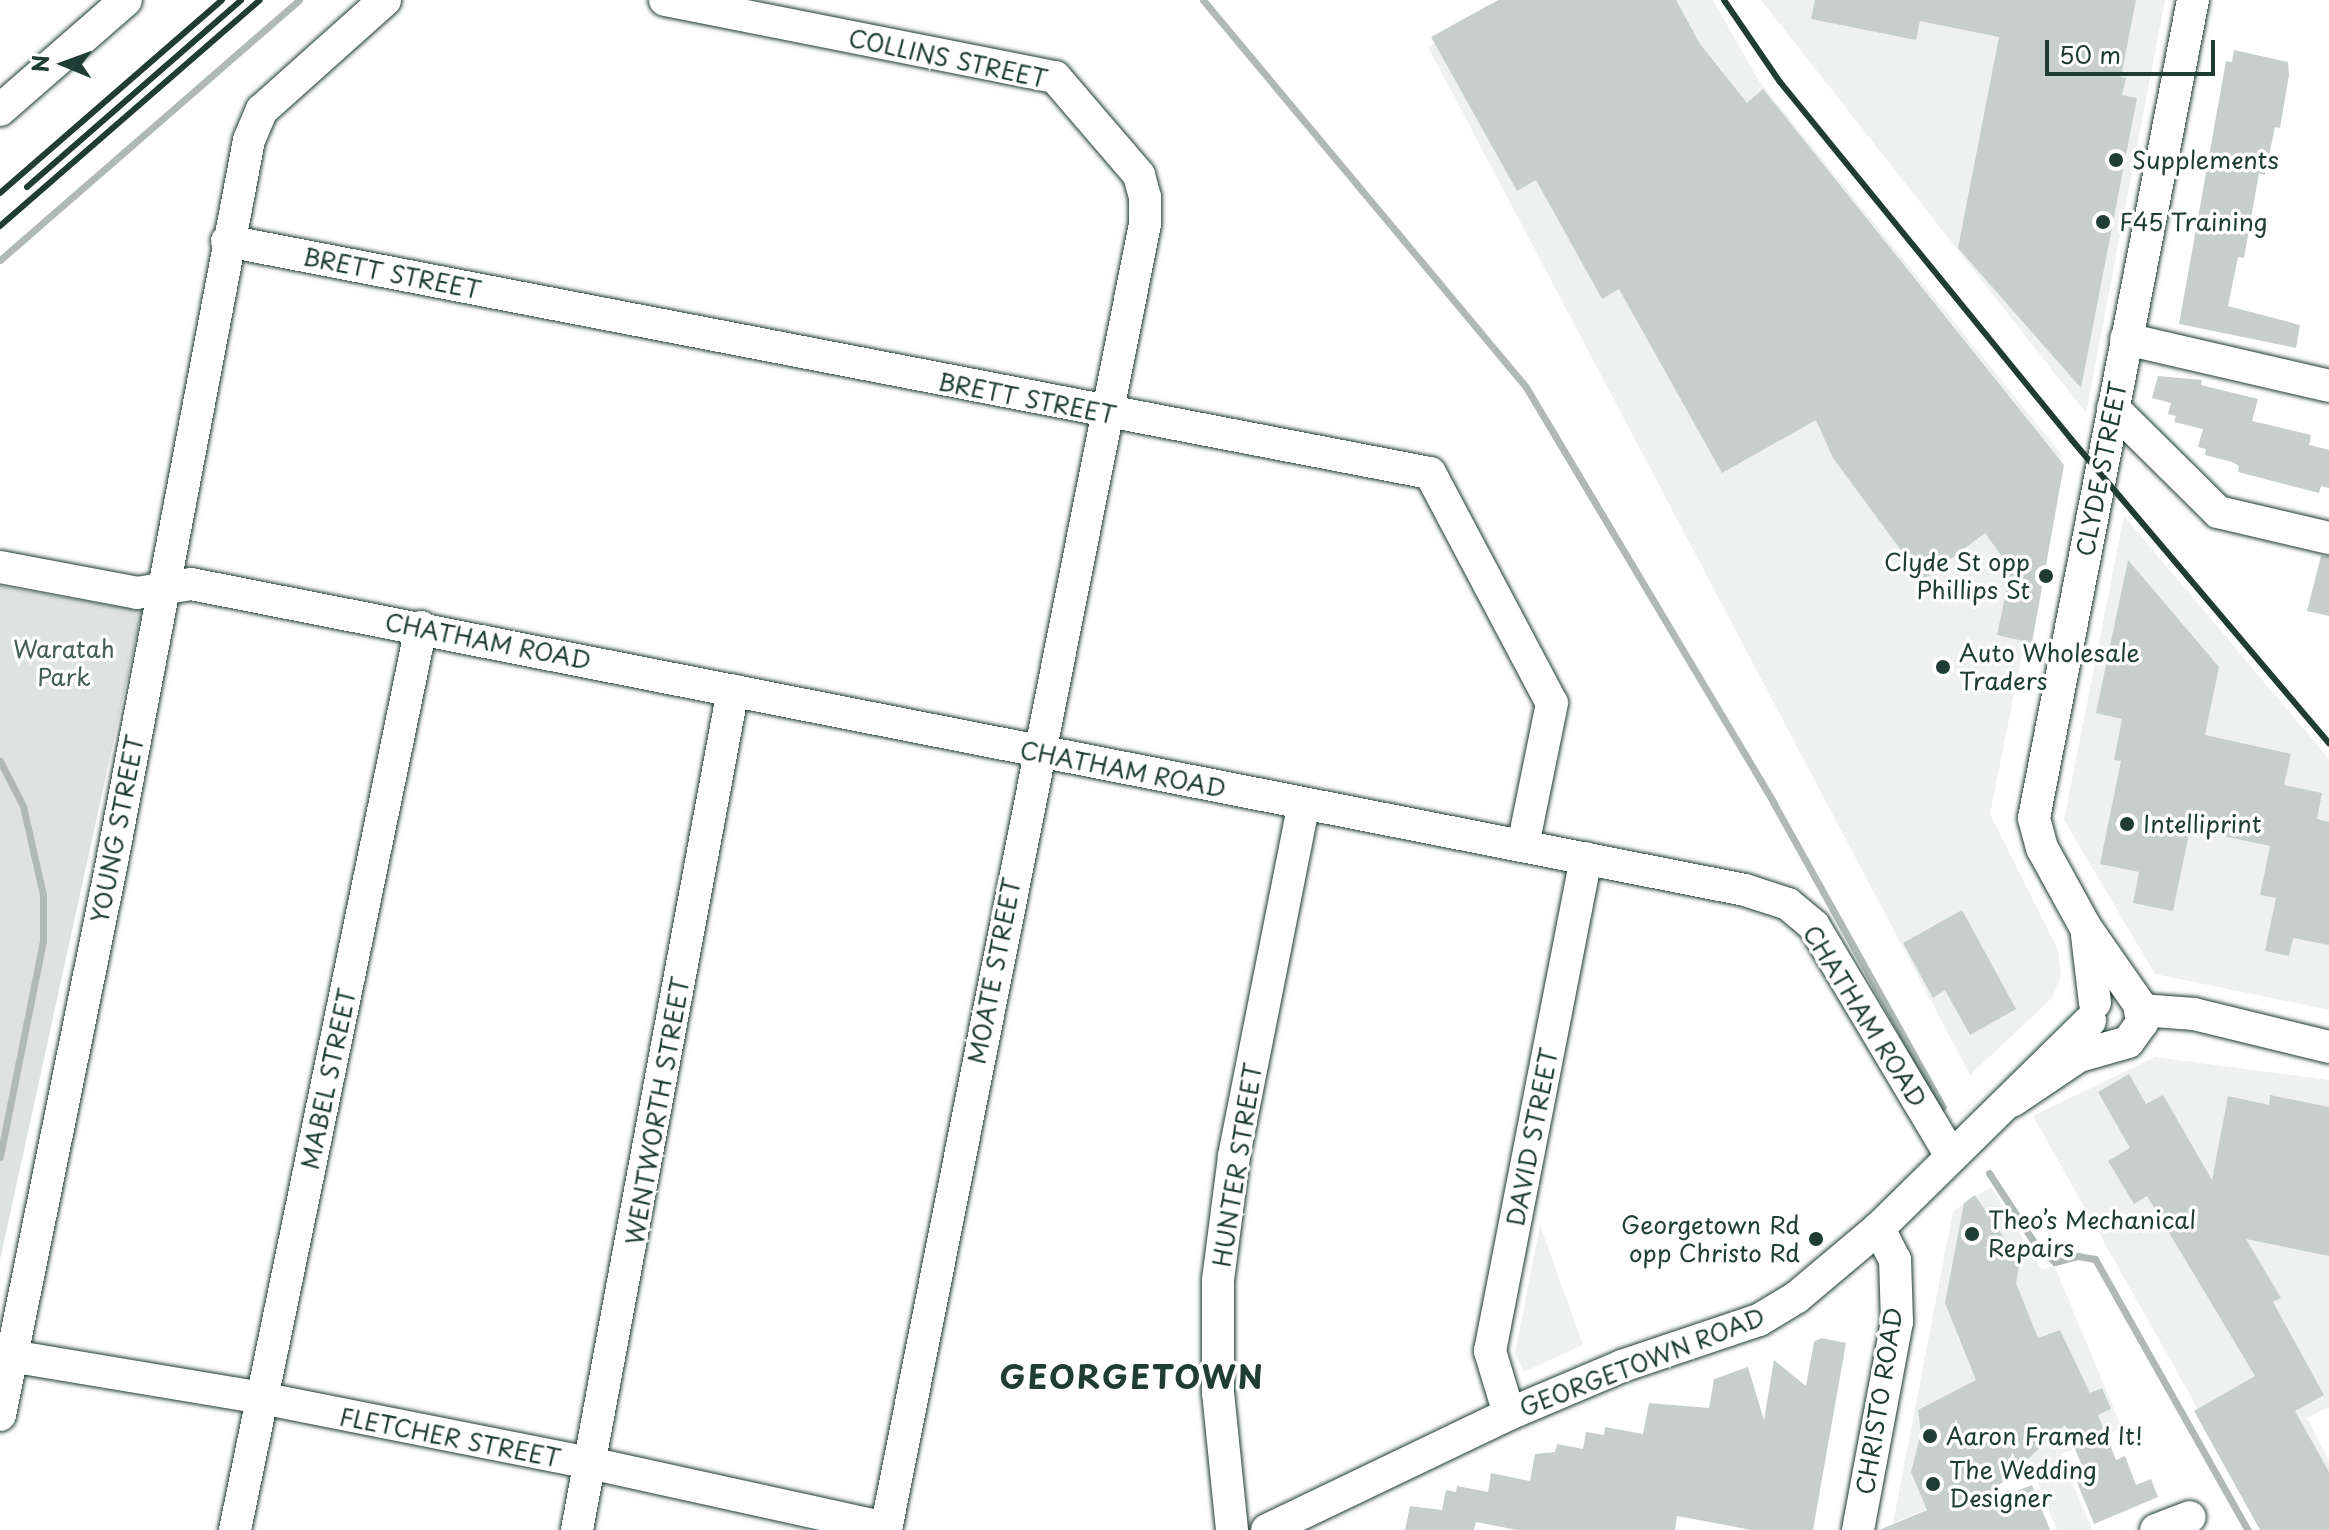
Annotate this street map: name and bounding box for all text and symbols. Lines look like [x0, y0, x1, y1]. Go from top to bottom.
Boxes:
street label: COLLINS STREET [845, 23, 1051, 93]
north arrow [24, 24, 104, 104]
scale bar [2049, 24, 2219, 74]
text: 50 m [2059, 36, 2121, 72]
text: N [23, 55, 56, 73]
place label: Supplements [2132, 146, 2279, 174]
marker: Supplements [2107, 151, 2125, 169]
place label: F45 Training [2119, 208, 2269, 236]
marker: F45 Training [2094, 213, 2112, 231]
street label: BRETT STREET [299, 241, 485, 305]
street label: BRETT STREET [934, 366, 1120, 430]
street label: CLYDE STREET [2070, 377, 2132, 561]
place label: Clyde St opp Phillips St [1884, 548, 2030, 604]
marker: Clyde St opp Phillips St [2037, 567, 2055, 585]
street label: CHATHAM ROAD [382, 607, 594, 675]
park label: Waratah Park [13, 635, 115, 691]
place label: Auto Wholesale Traders [1959, 639, 2139, 695]
marker: Auto Wholesale Traders [1934, 658, 1952, 676]
street label: YOUNG STREET [85, 732, 149, 926]
street label: CHATHAM ROAD [1017, 735, 1229, 803]
place label: Intelliprint [2143, 810, 2262, 838]
marker: Intelliprint [2118, 815, 2136, 833]
street label: MOATE STREET [962, 874, 1026, 1068]
street label: CHATHAM ROAD [1797, 919, 1933, 1113]
street label: WENTWORTH STREET [619, 974, 695, 1248]
street label: MABEL STREET [295, 985, 361, 1173]
street label: DAVID STREET [1501, 1045, 1563, 1229]
street label: HUNTER STREET [1206, 1060, 1268, 1270]
place label: Theo’s Mechanical Repairs [1988, 1206, 2198, 1262]
place label: Georgetown Rd opp Christo Rd [1623, 1211, 1800, 1267]
marker: Theo’s Mechanical Repairs [1963, 1225, 1981, 1243]
marker: Georgetown Rd opp Christo Rd [1807, 1230, 1825, 1248]
street label: GEORGETOWN ROAD [1515, 1302, 1769, 1422]
street label: CHRISTO ROAD [1850, 1305, 1908, 1497]
district label: GEORGETOWN [1002, 1357, 1262, 1395]
street label: FLETCHER STREET [337, 1401, 563, 1473]
place label: Aaron Framed It! [1946, 1422, 2144, 1450]
marker: Aaron Framed It! [1921, 1427, 1939, 1445]
place label: The Wedding Designer [1949, 1456, 2099, 1512]
marker: The Wedding Designer [1924, 1475, 1942, 1493]

